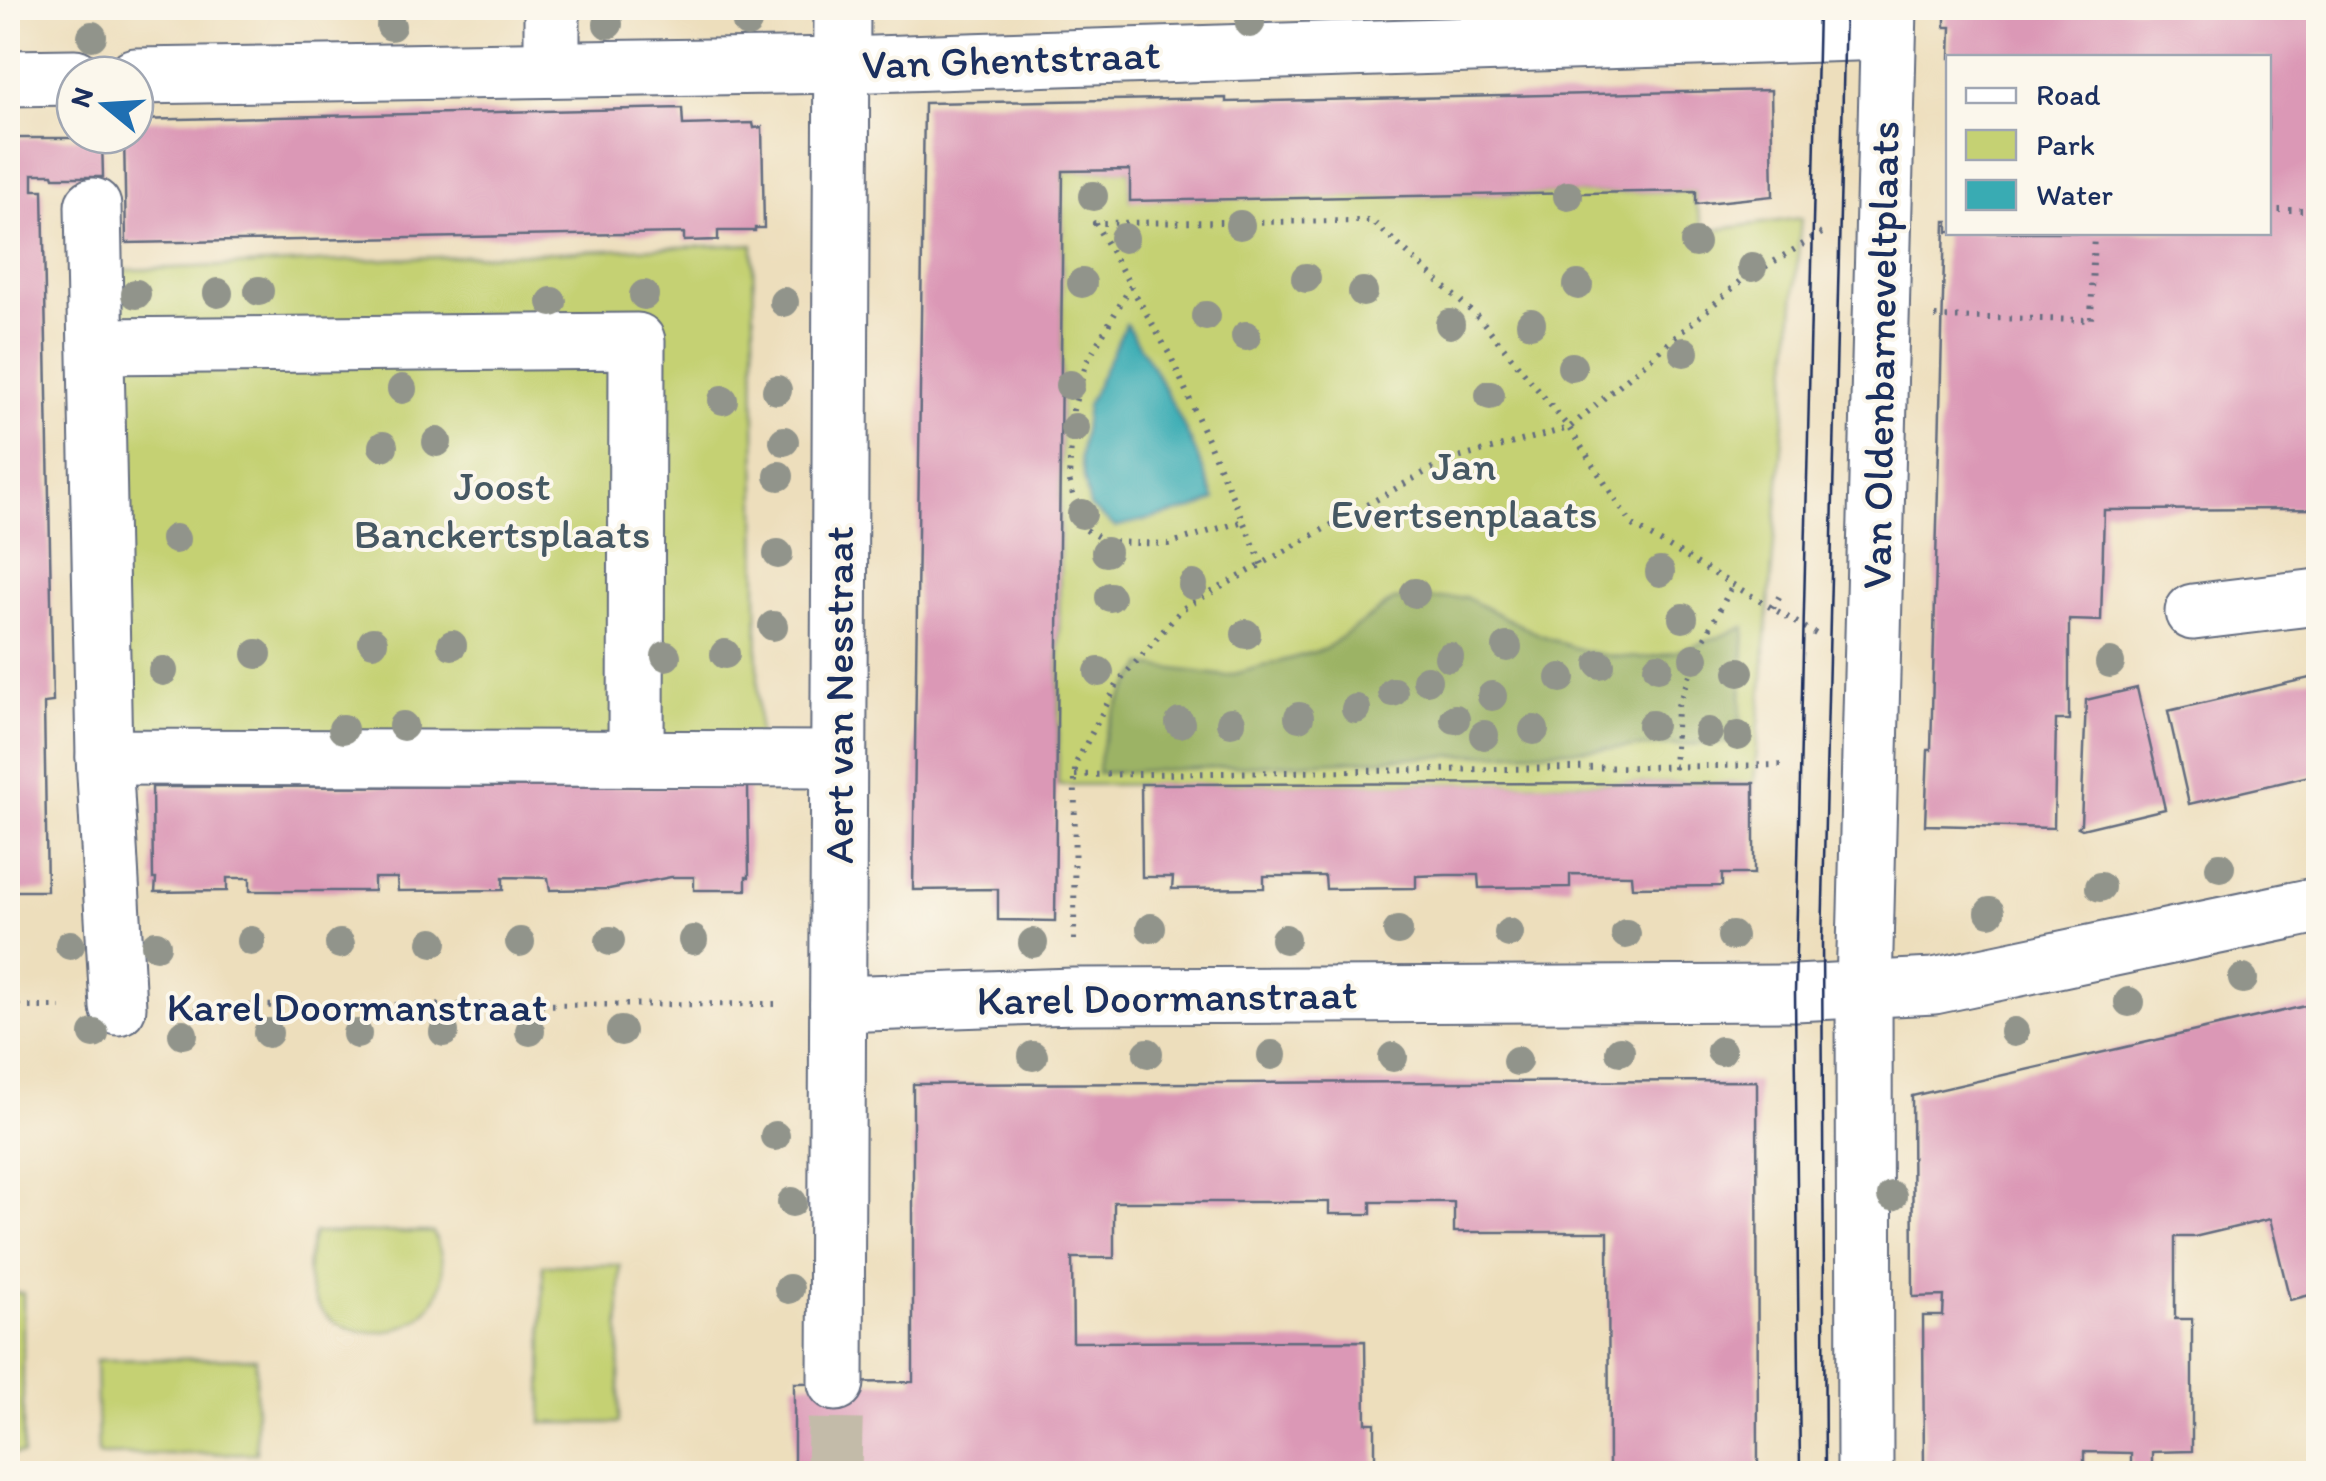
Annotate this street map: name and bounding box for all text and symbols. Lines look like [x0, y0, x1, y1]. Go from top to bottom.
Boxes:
street label: Van Ghentstraat [861, 28, 1161, 90]
north arrow [55, 55, 155, 155]
legend [1946, 55, 2271, 235]
text: Road [2036, 76, 2101, 113]
text: N [62, 83, 100, 112]
street label: Van Oldenbarneveltplaats [1850, 120, 1910, 590]
text: Park [2036, 126, 2095, 163]
text: Water [2036, 176, 2114, 213]
park label: Jan Evertsenplaats [1330, 440, 1598, 539]
park label: Joost Banckertsplaats [353, 460, 651, 559]
street label: Aert van Nesstraat [813, 526, 864, 864]
street label: Karel Doormanstraat [976, 968, 1358, 1026]
street label: Karel Doormanstraat [166, 981, 548, 1032]

